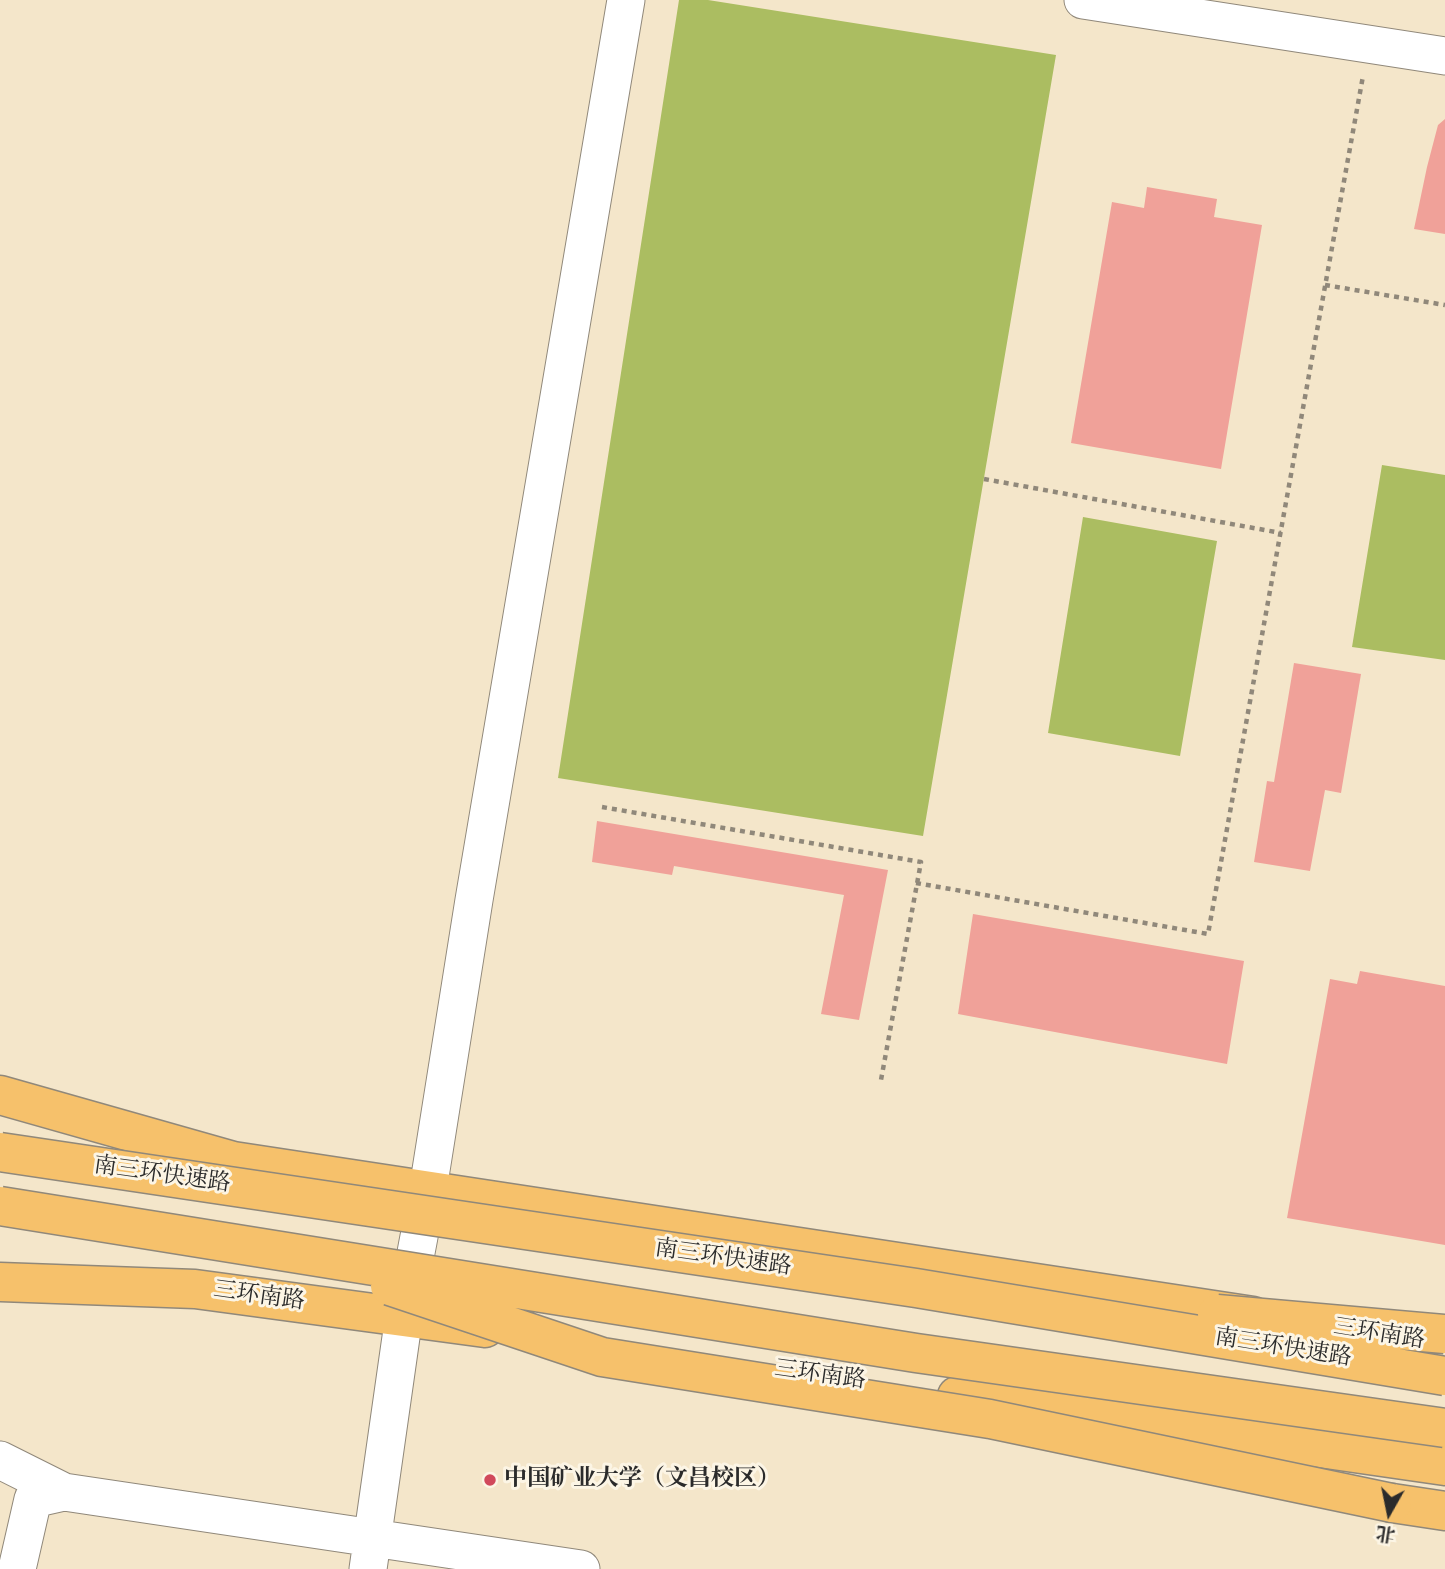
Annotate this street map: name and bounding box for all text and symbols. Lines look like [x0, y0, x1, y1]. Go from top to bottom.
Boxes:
street label: 南三环快速路 [92, 1153, 232, 1199]
street label: 南三环快速路 [653, 1236, 793, 1282]
street label: 三环南路 [212, 1277, 306, 1317]
street label: 三环南路 [1331, 1314, 1427, 1356]
street label: 南三环快速路 [1213, 1325, 1353, 1373]
street label: 三环南路 [773, 1356, 867, 1396]
place label: 中国矿业大学（文昌校区） [504, 1466, 780, 1494]
marker: 中国矿业大学（文昌校区） [482, 1472, 498, 1488]
north arrow [1354, 1478, 1424, 1548]
text: 北 [1374, 1520, 1397, 1547]

